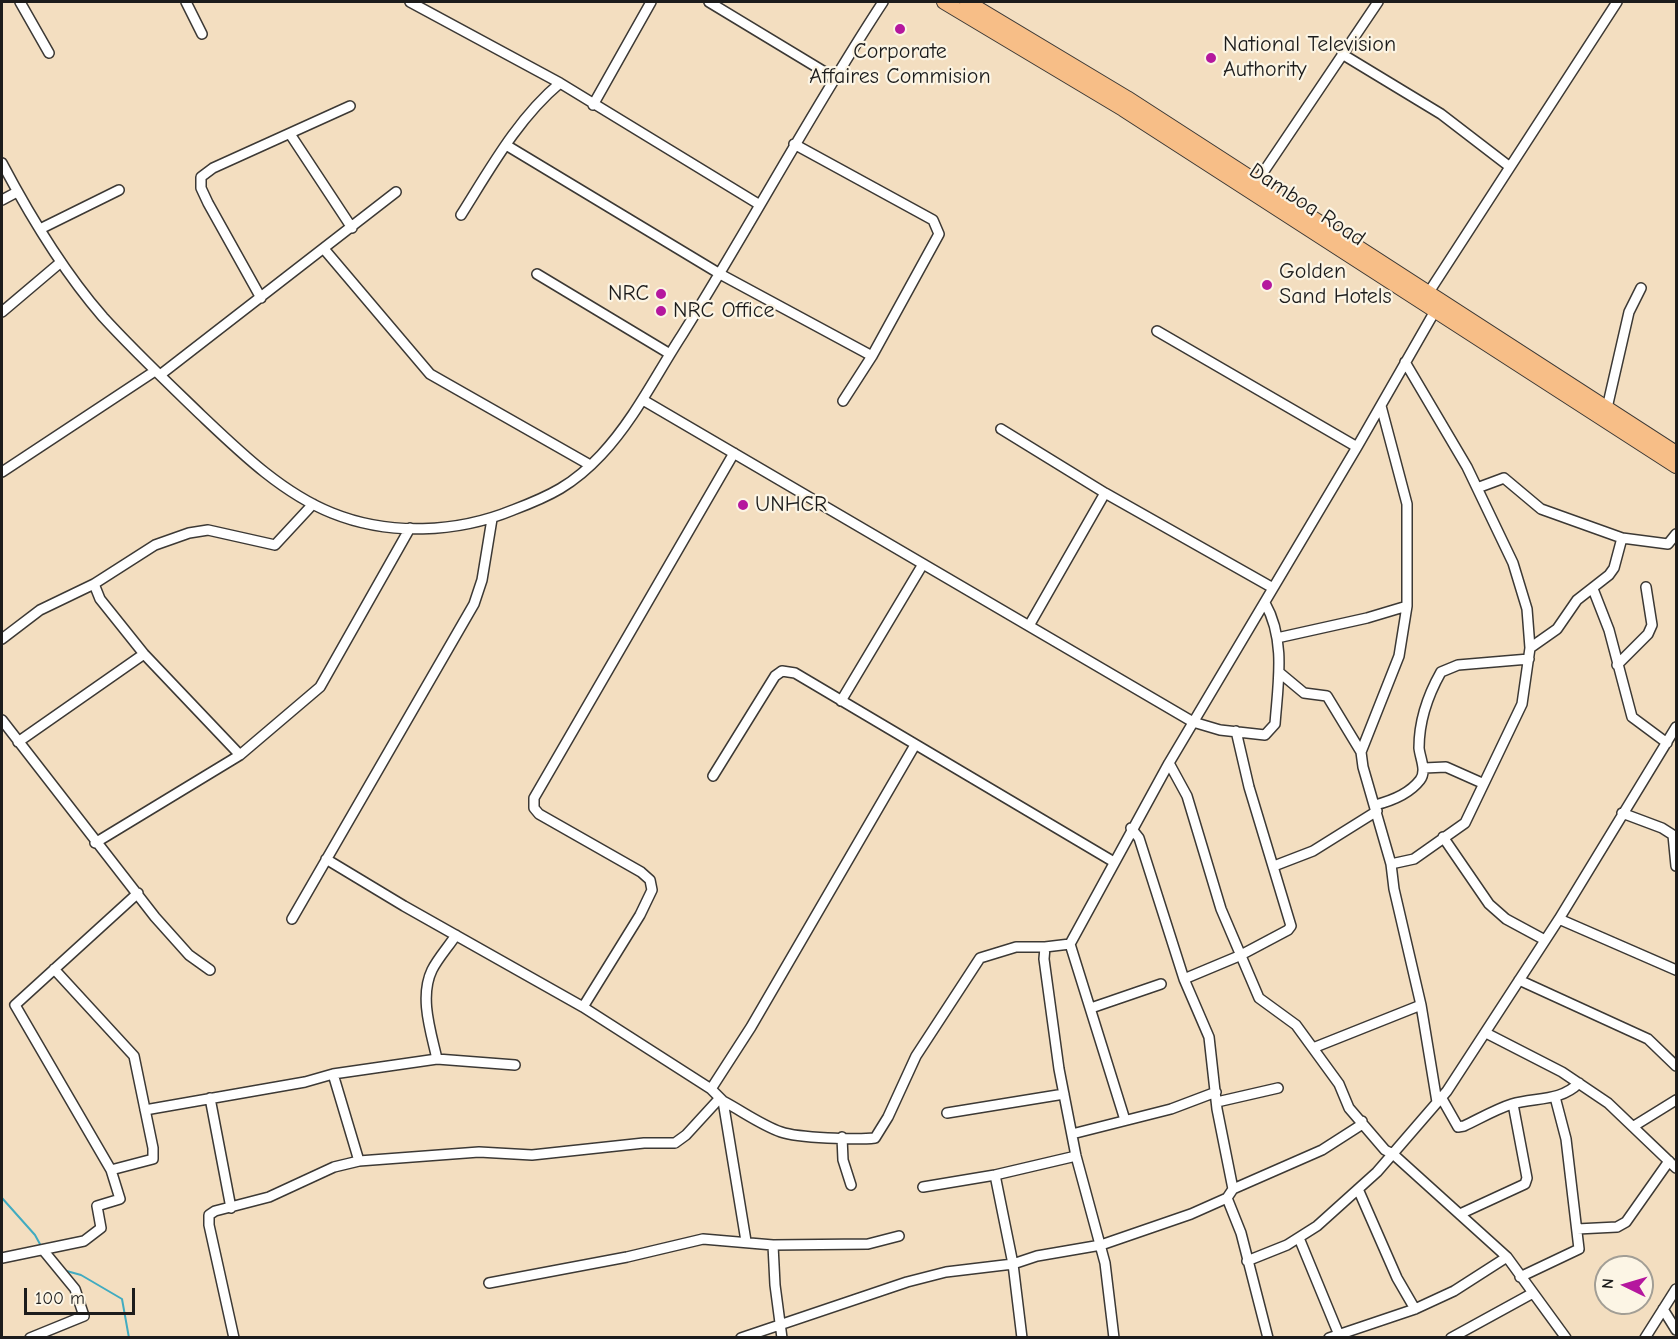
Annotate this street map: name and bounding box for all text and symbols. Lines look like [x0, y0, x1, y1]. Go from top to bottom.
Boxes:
marker: Corporate Affaires Commision [893, 22, 907, 36]
place label: National Television Authority [1223, 32, 1396, 84]
place label: Corporate Affaires Commision [809, 39, 991, 90]
marker: National Television Authority [1204, 51, 1218, 65]
street label: Damboa Road [1244, 158, 1370, 252]
place label: Golden Sand Hotels [1279, 259, 1392, 310]
marker: Golden Sand Hotels [1260, 278, 1274, 292]
place label: NRC [608, 281, 649, 307]
marker: NRC [654, 287, 668, 301]
place label: NRC Office [673, 298, 774, 324]
marker: NRC Office [654, 304, 668, 318]
place label: UNHCR [755, 492, 827, 518]
marker: UNHCR [736, 498, 750, 512]
north arrow [1594, 1255, 1654, 1315]
scale bar [27, 1276, 138, 1314]
text: N [1599, 1278, 1617, 1290]
text: 100 m [35, 1288, 85, 1309]

